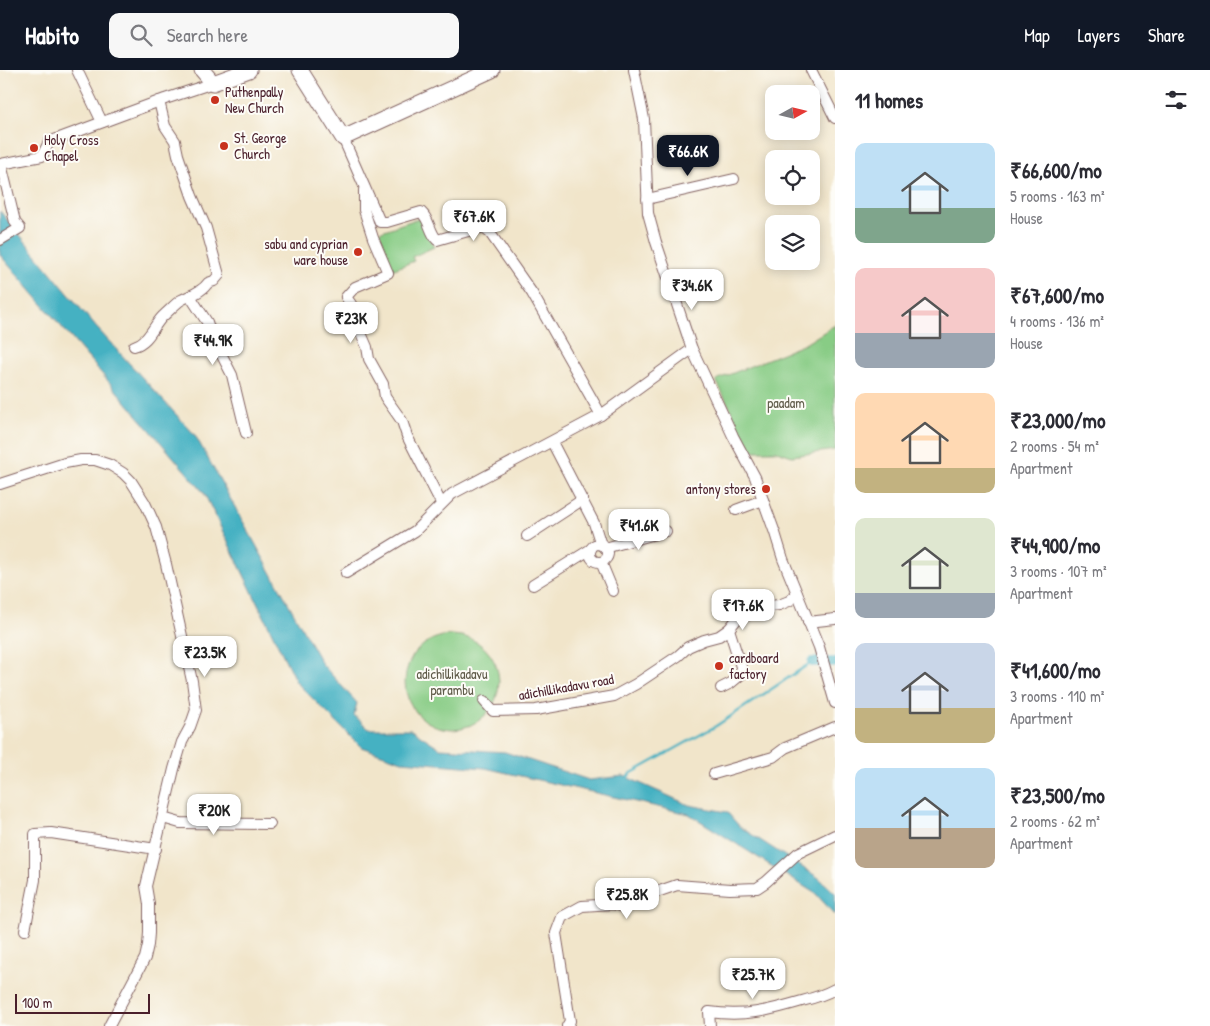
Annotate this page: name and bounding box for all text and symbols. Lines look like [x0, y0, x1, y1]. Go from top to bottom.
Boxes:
search box [109, 13, 459, 58]
text: Habito [25, 19, 79, 51]
icon: search [127, 21, 155, 49]
text: Search here [167, 22, 248, 48]
text: Map [1024, 23, 1050, 48]
text: Layers [1078, 23, 1120, 48]
text: Share [1148, 23, 1185, 48]
place label: Puthenpally New Church [225, 82, 284, 117]
north arrow [765, 85, 820, 140]
map controls [765, 85, 820, 270]
text: 11 homes [855, 86, 923, 115]
icon: filters [1162, 86, 1190, 114]
marker: Puthenpally New Church [209, 94, 221, 106]
place label: St. George Church [234, 128, 287, 163]
place label: Holy Cross Chapel [44, 130, 99, 166]
pin: ₹66.6K [647, 134, 729, 177]
marker: St. George Church [218, 140, 230, 152]
text: ₹66.6K [668, 140, 708, 162]
marker: Holy Cross Chapel [28, 142, 40, 154]
button: locate [765, 150, 820, 205]
text: ₹66,600/mo [1010, 156, 1102, 185]
icon: home [895, 163, 955, 223]
text: 5 rooms · 163 m² [1010, 185, 1105, 207]
pin: ₹67.6K [433, 200, 515, 242]
text: ₹67.6K [453, 205, 495, 227]
text: House [1010, 207, 1043, 229]
button: layers [765, 215, 820, 270]
place label: sabu and cyprian ware house [264, 234, 348, 269]
marker: sabu and cyprian ware house [352, 246, 364, 258]
pin: ₹34.6K [651, 268, 733, 311]
text: ₹34.6K [672, 274, 712, 296]
text: ₹67,600/mo [1010, 281, 1104, 310]
icon: home [895, 288, 955, 348]
pin: ₹23K [321, 302, 381, 344]
text: ₹23K [335, 307, 367, 329]
text: 4 rooms · 136 m² [1010, 310, 1104, 332]
pin: ₹44.9K [172, 324, 254, 366]
text: ₹44.9K [194, 329, 232, 351]
text: House [1010, 332, 1043, 354]
park label: paadam [767, 393, 805, 413]
text: ₹23,000/mo [1010, 406, 1105, 435]
icon: home [895, 413, 955, 473]
text: 2 rooms · 54 m² [1010, 435, 1099, 457]
text: Apartment [1010, 457, 1073, 479]
place label: antony stores [686, 479, 756, 499]
marker: antony stores [760, 483, 772, 495]
pin: ₹41.6K [598, 508, 680, 551]
text: ₹41.6K [619, 514, 659, 536]
text: ₹44,900/mo [1010, 531, 1100, 560]
icon: home [895, 538, 955, 598]
text: 3 rooms · 107 m² [1010, 560, 1107, 582]
text: Apartment [1010, 582, 1073, 604]
pin: ₹17.6K [702, 588, 784, 631]
text: ₹17.6K [722, 594, 764, 616]
pin: ₹23.5K [164, 636, 246, 678]
text: ₹23.5K [184, 641, 226, 663]
place label: cardboard factory [729, 648, 779, 684]
text: ₹41,600/mo [1010, 656, 1101, 685]
marker: cardboard factory [713, 660, 725, 672]
icon: home [895, 663, 955, 723]
park label: adichillikadavu parambu [416, 664, 488, 700]
street label: adichillikadavu road [517, 669, 616, 704]
text: 3 rooms · 110 m² [1010, 685, 1105, 707]
text: Apartment [1010, 707, 1073, 729]
text: ₹23,500/mo [1010, 781, 1105, 810]
icon: home [895, 788, 955, 848]
pin: ₹20K [184, 794, 244, 836]
text: ₹20K [198, 799, 230, 821]
text: 2 rooms · 62 m² [1010, 810, 1100, 832]
text: Apartment [1010, 832, 1073, 854]
pin: ₹25.8K [586, 878, 668, 920]
text: ₹25.8K [606, 883, 648, 905]
pin: ₹25.7K [712, 958, 794, 1000]
text: ₹25.7K [731, 963, 775, 985]
scale bar [15, 991, 150, 1014]
text: 100 m [22, 993, 52, 1012]

